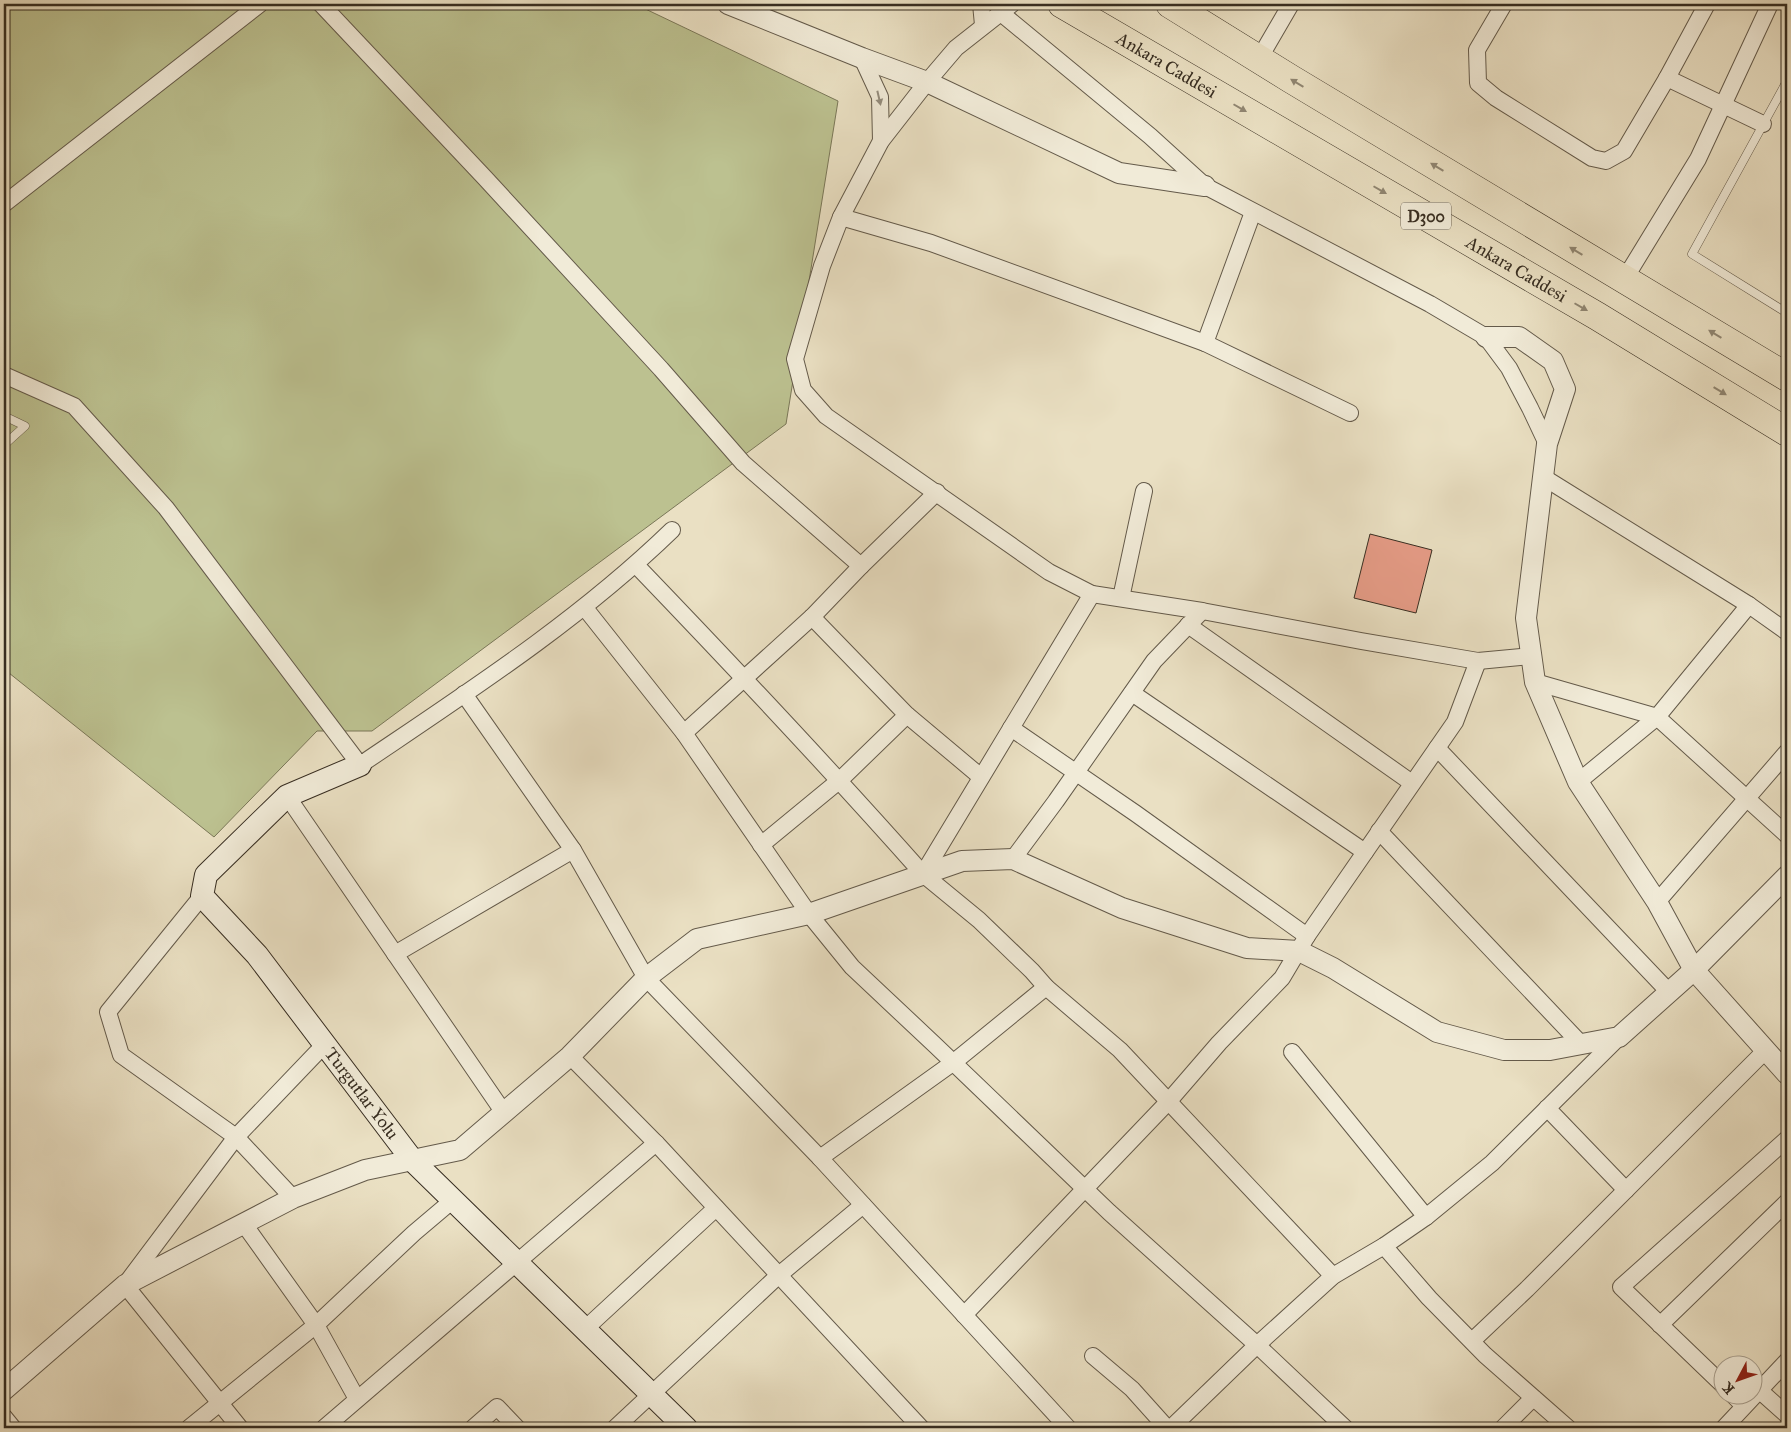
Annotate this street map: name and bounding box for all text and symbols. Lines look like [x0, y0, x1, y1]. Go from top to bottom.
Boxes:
street label: Ankara Caddesi [1111, 26, 1221, 103]
one-way arrow [1291, 78, 1304, 87]
one-way arrow [875, 90, 883, 105]
one-way arrow [1234, 103, 1247, 112]
one-way arrow [1430, 162, 1443, 171]
one-way arrow [1374, 185, 1387, 194]
road number: D300 [1401, 202, 1451, 230]
street label: Ankara Caddesi [1461, 230, 1571, 307]
one-way arrow [1569, 246, 1582, 255]
one-way arrow [1575, 303, 1588, 312]
one-way arrow [1709, 330, 1722, 339]
one-way arrow [1714, 387, 1727, 396]
street label: Turgutlar Yolu [320, 1043, 404, 1144]
north arrow [1714, 1354, 1764, 1404]
text: K [1718, 1378, 1738, 1398]

